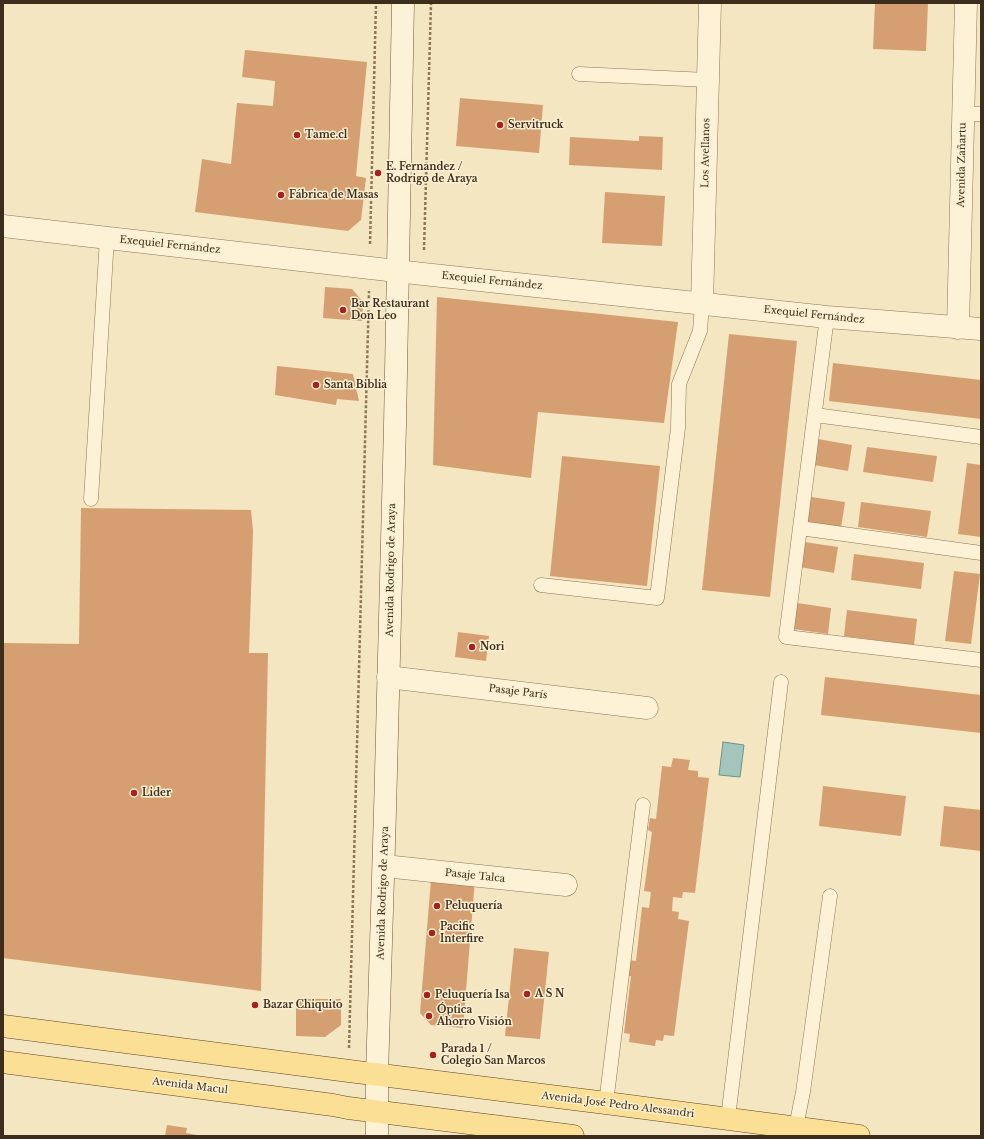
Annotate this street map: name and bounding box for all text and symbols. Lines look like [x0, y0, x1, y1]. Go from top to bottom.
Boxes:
street label: Los Avellanos [699, 118, 713, 188]
place label: Servitruck [508, 119, 563, 131]
marker: Servitruck [495, 120, 505, 130]
street label: Avenida Zañartu [955, 122, 969, 208]
place label: Tame.cl [305, 129, 347, 141]
marker: Tame.cl [292, 130, 302, 140]
place label: E. Fernandez / Rodrigo de Araya [386, 161, 478, 184]
marker: E. Fernandez / Rodrigo de Araya [373, 168, 383, 178]
place label: Fábrica de Masas [289, 189, 378, 201]
marker: Fábrica de Masas [276, 190, 286, 200]
street label: Exequiel Fernández [119, 234, 221, 256]
street label: Exequiel Fernández [441, 270, 543, 292]
place label: Bar Restaurant Don Leo [351, 298, 429, 322]
street label: Exequiel Fernández [763, 304, 865, 326]
marker: Bar Restaurant Don Leo [338, 305, 348, 315]
place label: Santa Biblia [324, 379, 387, 391]
marker: Santa Biblia [311, 380, 321, 390]
street label: Avenida Rodrigo de Araya [384, 503, 398, 637]
place label: Nori [480, 641, 504, 653]
marker: Nori [467, 642, 477, 652]
street label: Pasaje París [488, 682, 548, 702]
place label: Lider [142, 787, 171, 799]
marker: Lider [129, 788, 139, 798]
street label: Avenida Rodrigo de Araya [375, 826, 391, 960]
street label: Pasaje Talca [444, 867, 506, 885]
place label: Peluquería [445, 900, 502, 912]
marker: Peluquería [432, 901, 442, 911]
place label: Pacific Interfire [440, 921, 484, 944]
marker: Pacific Interfire [427, 928, 437, 938]
place label: A S N [535, 988, 564, 1000]
place label: Peluquería Isa [435, 989, 510, 1001]
marker: A S N [522, 989, 532, 999]
marker: Peluquería Isa [422, 990, 432, 1000]
place label: Bazar Chiquito [263, 999, 343, 1011]
marker: Bazar Chiquito [250, 1000, 260, 1010]
place label: Óptica Ahorro Visión [437, 1004, 512, 1028]
marker: Óptica Ahorro Visión [424, 1011, 434, 1021]
place label: Parada 1 / Colegio San Marcos [441, 1043, 546, 1066]
marker: Parada 1 / Colegio San Marcos [428, 1050, 438, 1060]
street label: Avenida Macul [152, 1075, 228, 1097]
street label: Avenida José Pedro Alessandri [541, 1090, 695, 1120]

